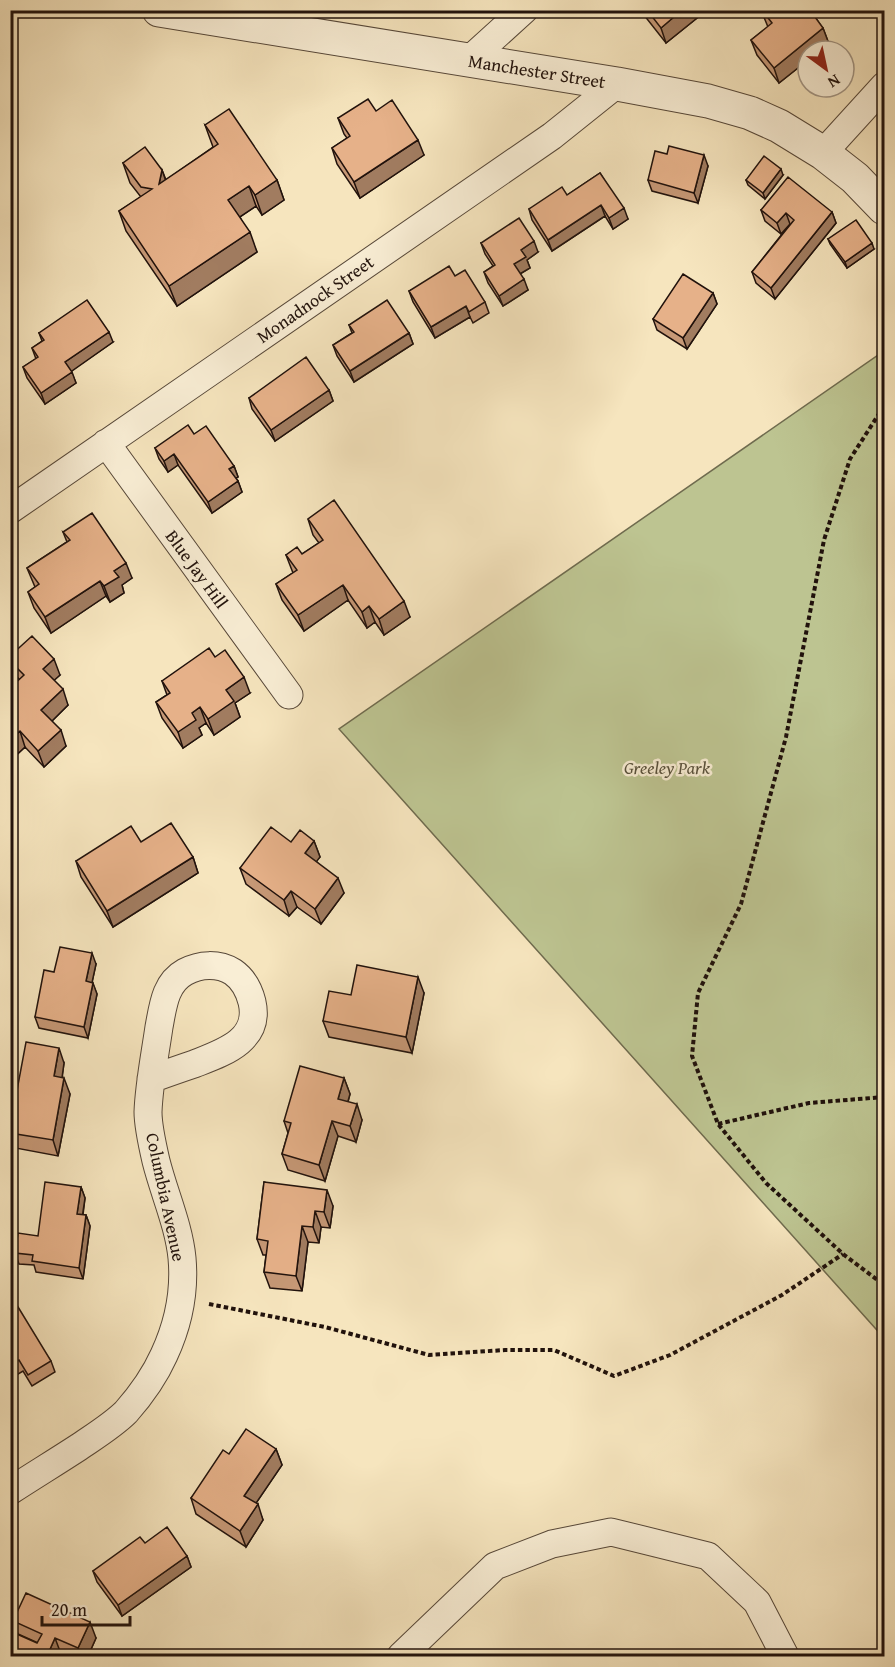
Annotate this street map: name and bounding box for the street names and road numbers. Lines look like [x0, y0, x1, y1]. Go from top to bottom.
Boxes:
street label: Manchester Street [466, 47, 608, 95]
street label: Monadnock Street [251, 248, 380, 350]
street label: Blue Jay Hill [159, 524, 235, 614]
street label: Columbia Avenue [139, 1130, 193, 1264]

